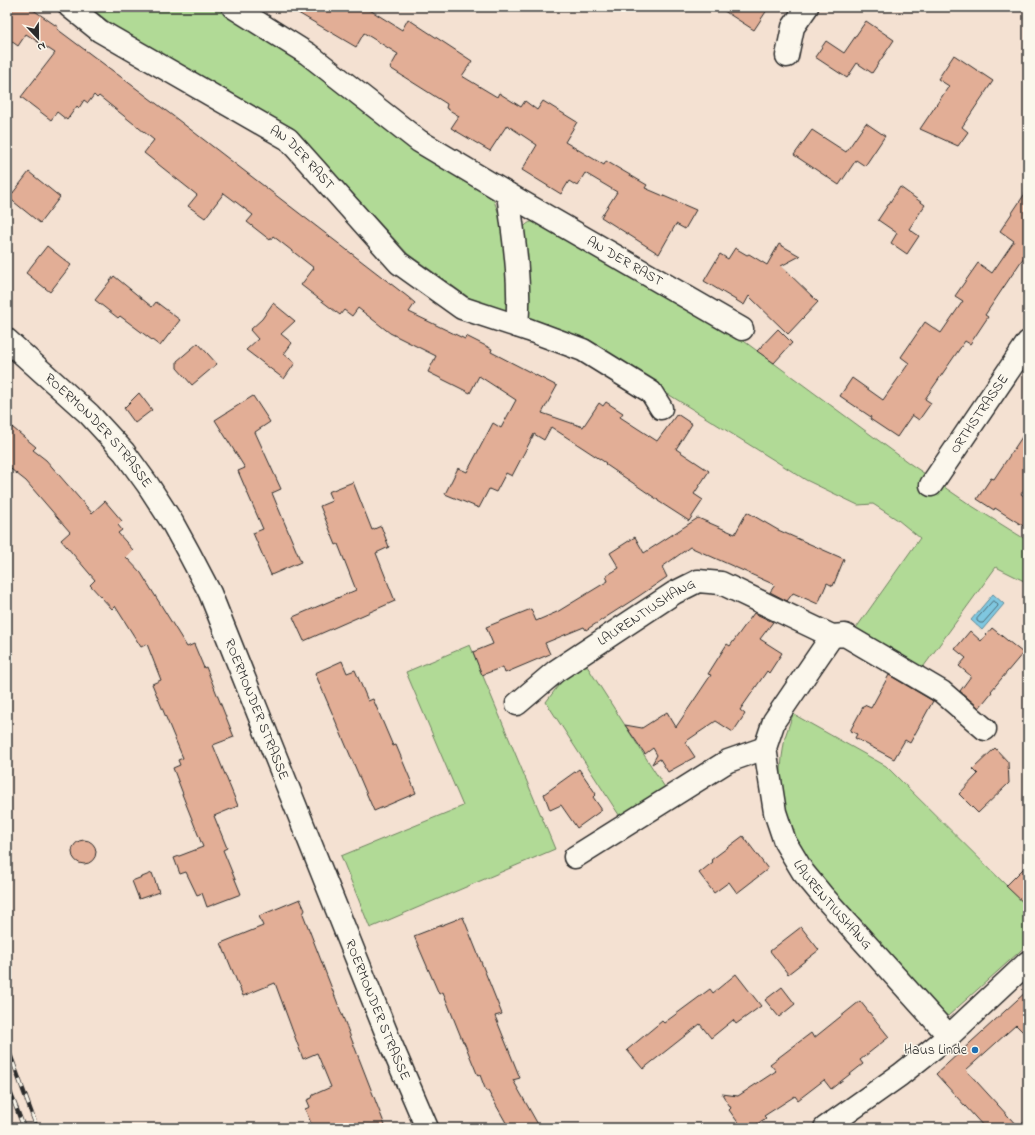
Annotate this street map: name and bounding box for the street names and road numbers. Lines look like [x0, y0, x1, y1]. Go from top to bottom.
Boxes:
street label: AN DER RAST [266, 120, 339, 195]
street label: AN DER RAST [583, 231, 667, 292]
street label: ROERMONDER STRASSE [40, 368, 157, 492]
street label: ORTHSTRASSE [945, 370, 1014, 458]
street label: LAURENTIUSHANG [593, 573, 699, 651]
street label: ROERMONDER STRASSE [219, 636, 294, 783]
street label: LAURENTIUSHANG [788, 856, 877, 954]
street label: ROERMONDER STRASSE [340, 936, 416, 1084]

